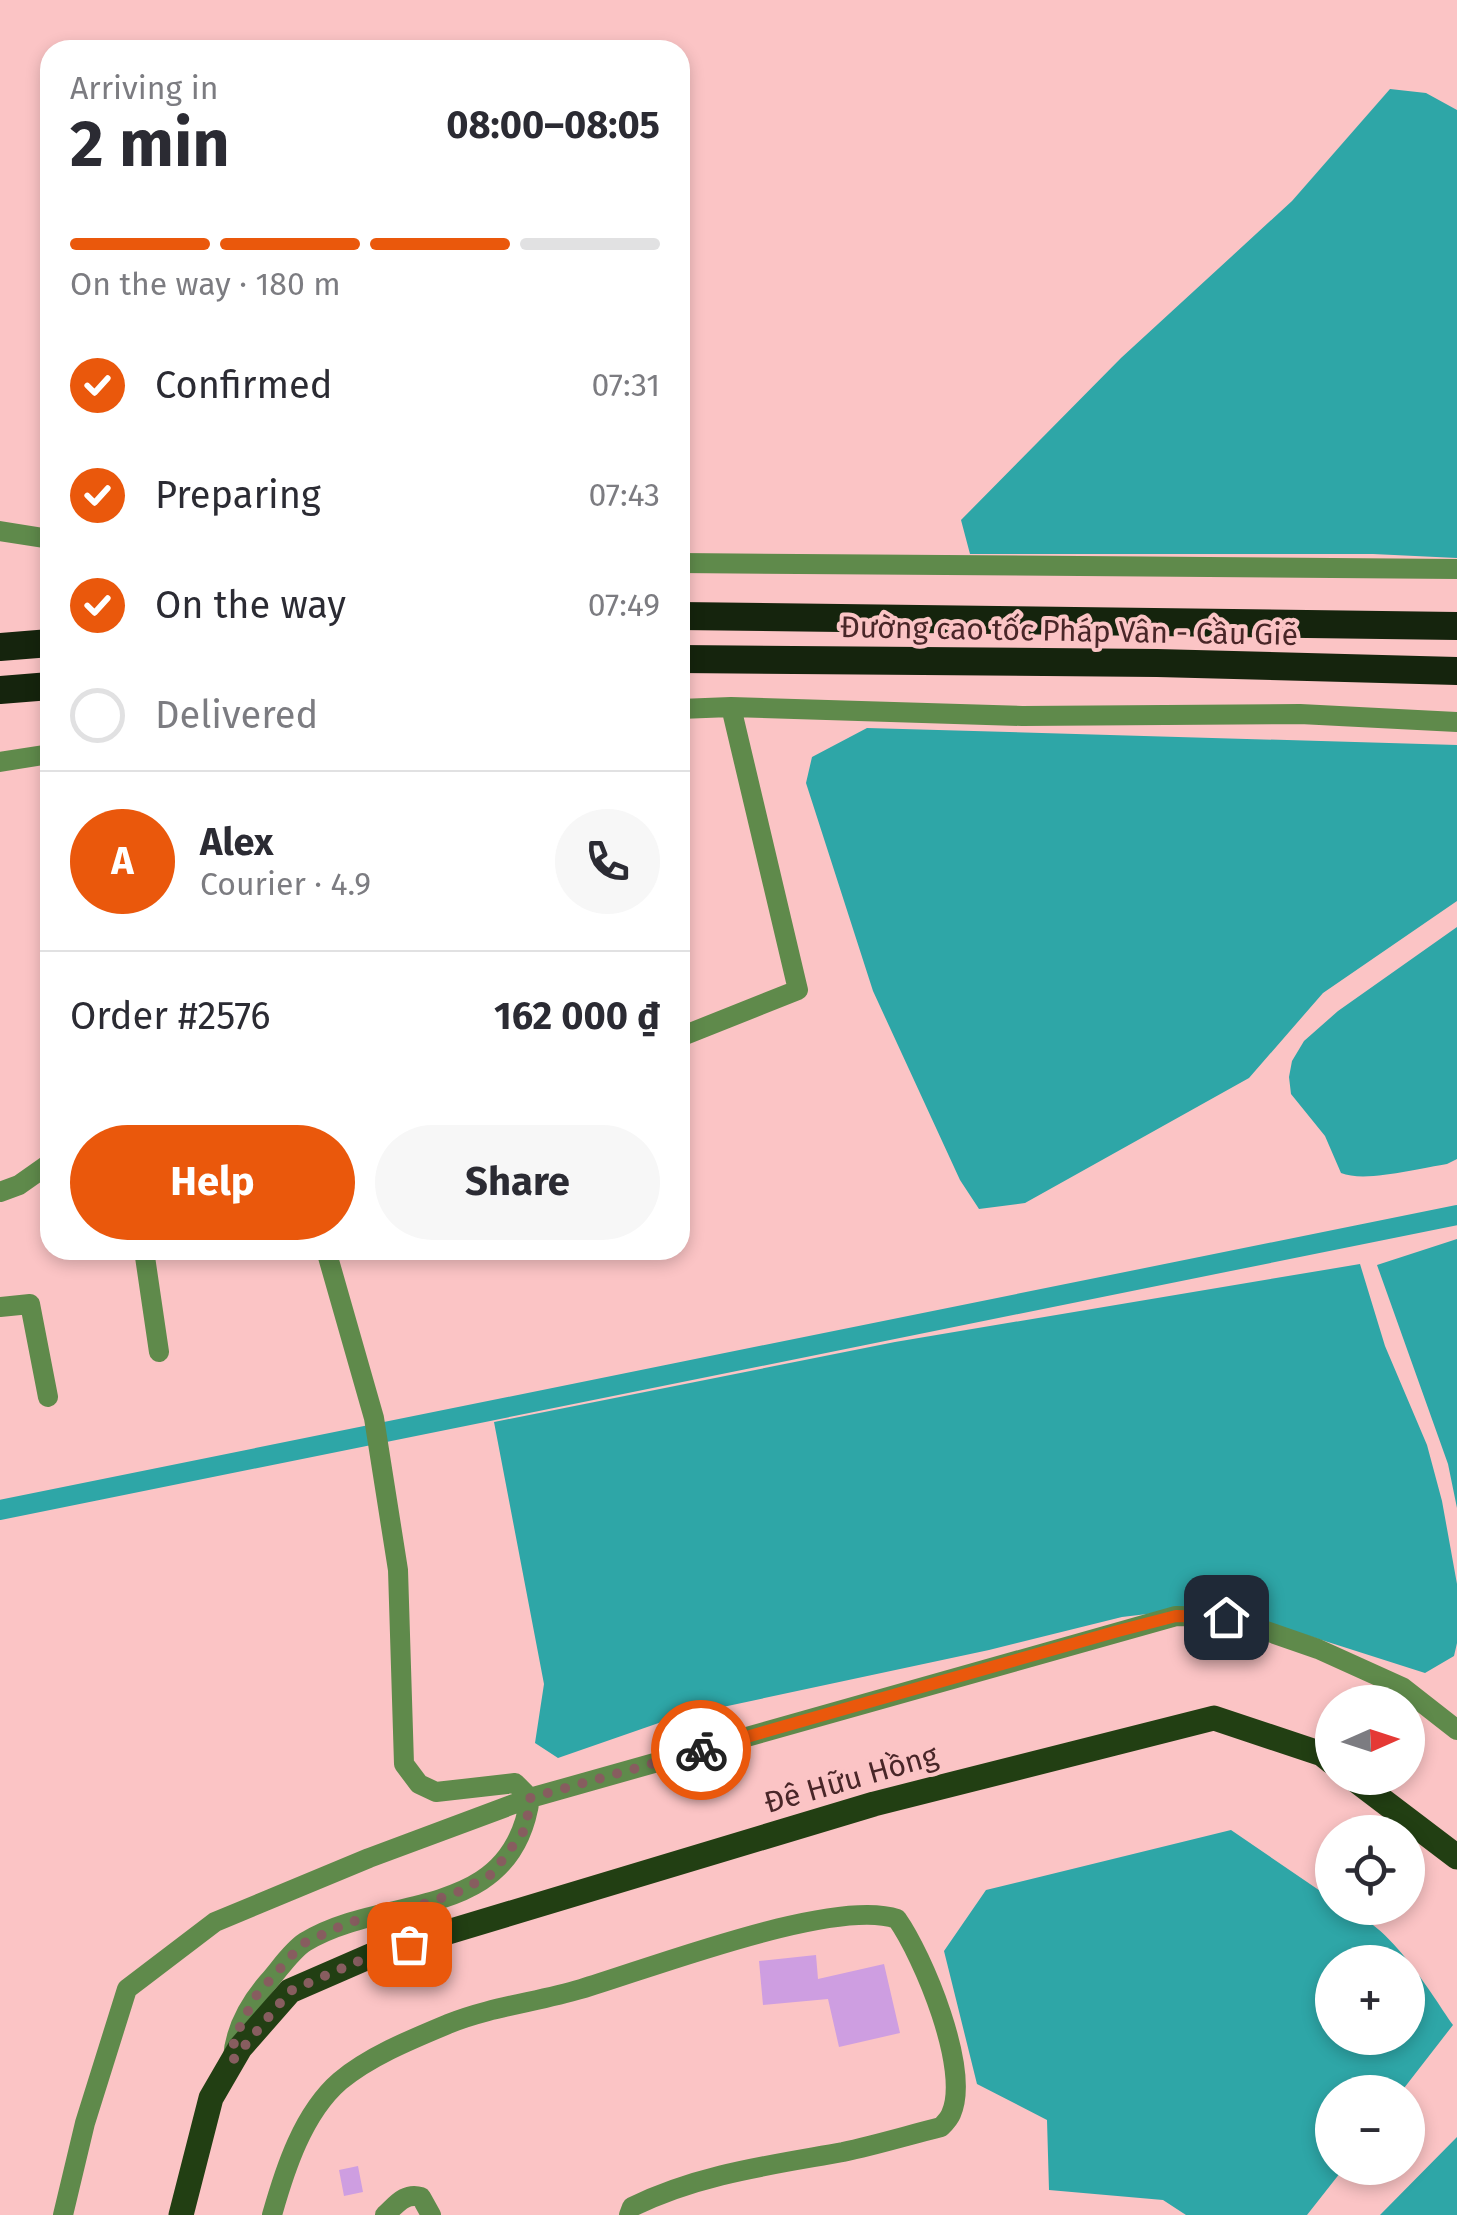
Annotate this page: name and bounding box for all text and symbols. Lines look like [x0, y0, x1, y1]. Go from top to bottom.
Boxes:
text: Arriving in [70, 69, 218, 107]
text: 08:00–08:05 [446, 102, 660, 148]
text: 2 min [70, 105, 230, 183]
text: On the way · 180 m [70, 265, 341, 303]
icon: check [70, 358, 125, 413]
text: Confirmed [155, 362, 333, 408]
text: 07:31 [592, 366, 660, 404]
icon: check [70, 468, 125, 523]
text: Preparing [155, 472, 321, 518]
text: 07:43 [589, 476, 660, 514]
icon: check [70, 578, 125, 633]
text: On the way [155, 582, 346, 628]
text: 07:49 [588, 586, 660, 624]
street label: Đường cao tốc Pháp Vân - Cầu Giẽ [840, 609, 1298, 653]
text: Delivered [155, 692, 318, 738]
button: phone [555, 809, 660, 914]
text: Alex [200, 819, 273, 865]
text: A [111, 838, 134, 884]
text: Courier · 4.9 [200, 865, 371, 903]
text: Order #2576 [70, 993, 271, 1039]
text: 162 000 ₫ [494, 993, 660, 1039]
button: Help [70, 1125, 355, 1240]
button: Share [375, 1125, 660, 1240]
pin [1184, 1575, 1269, 1660]
icon: home [1199, 1590, 1254, 1645]
north arrow [1315, 1685, 1425, 1795]
map controls [1315, 1685, 1425, 2185]
courier [651, 1700, 751, 1800]
icon: bike [674, 1723, 729, 1778]
street label: Đê Hữu Hồng [760, 1737, 942, 1821]
button: locate [1315, 1815, 1425, 1925]
pin [367, 1902, 452, 1987]
icon: bag [382, 1917, 437, 1972]
button: + [1315, 1945, 1425, 2055]
button: − [1315, 2075, 1425, 2185]

